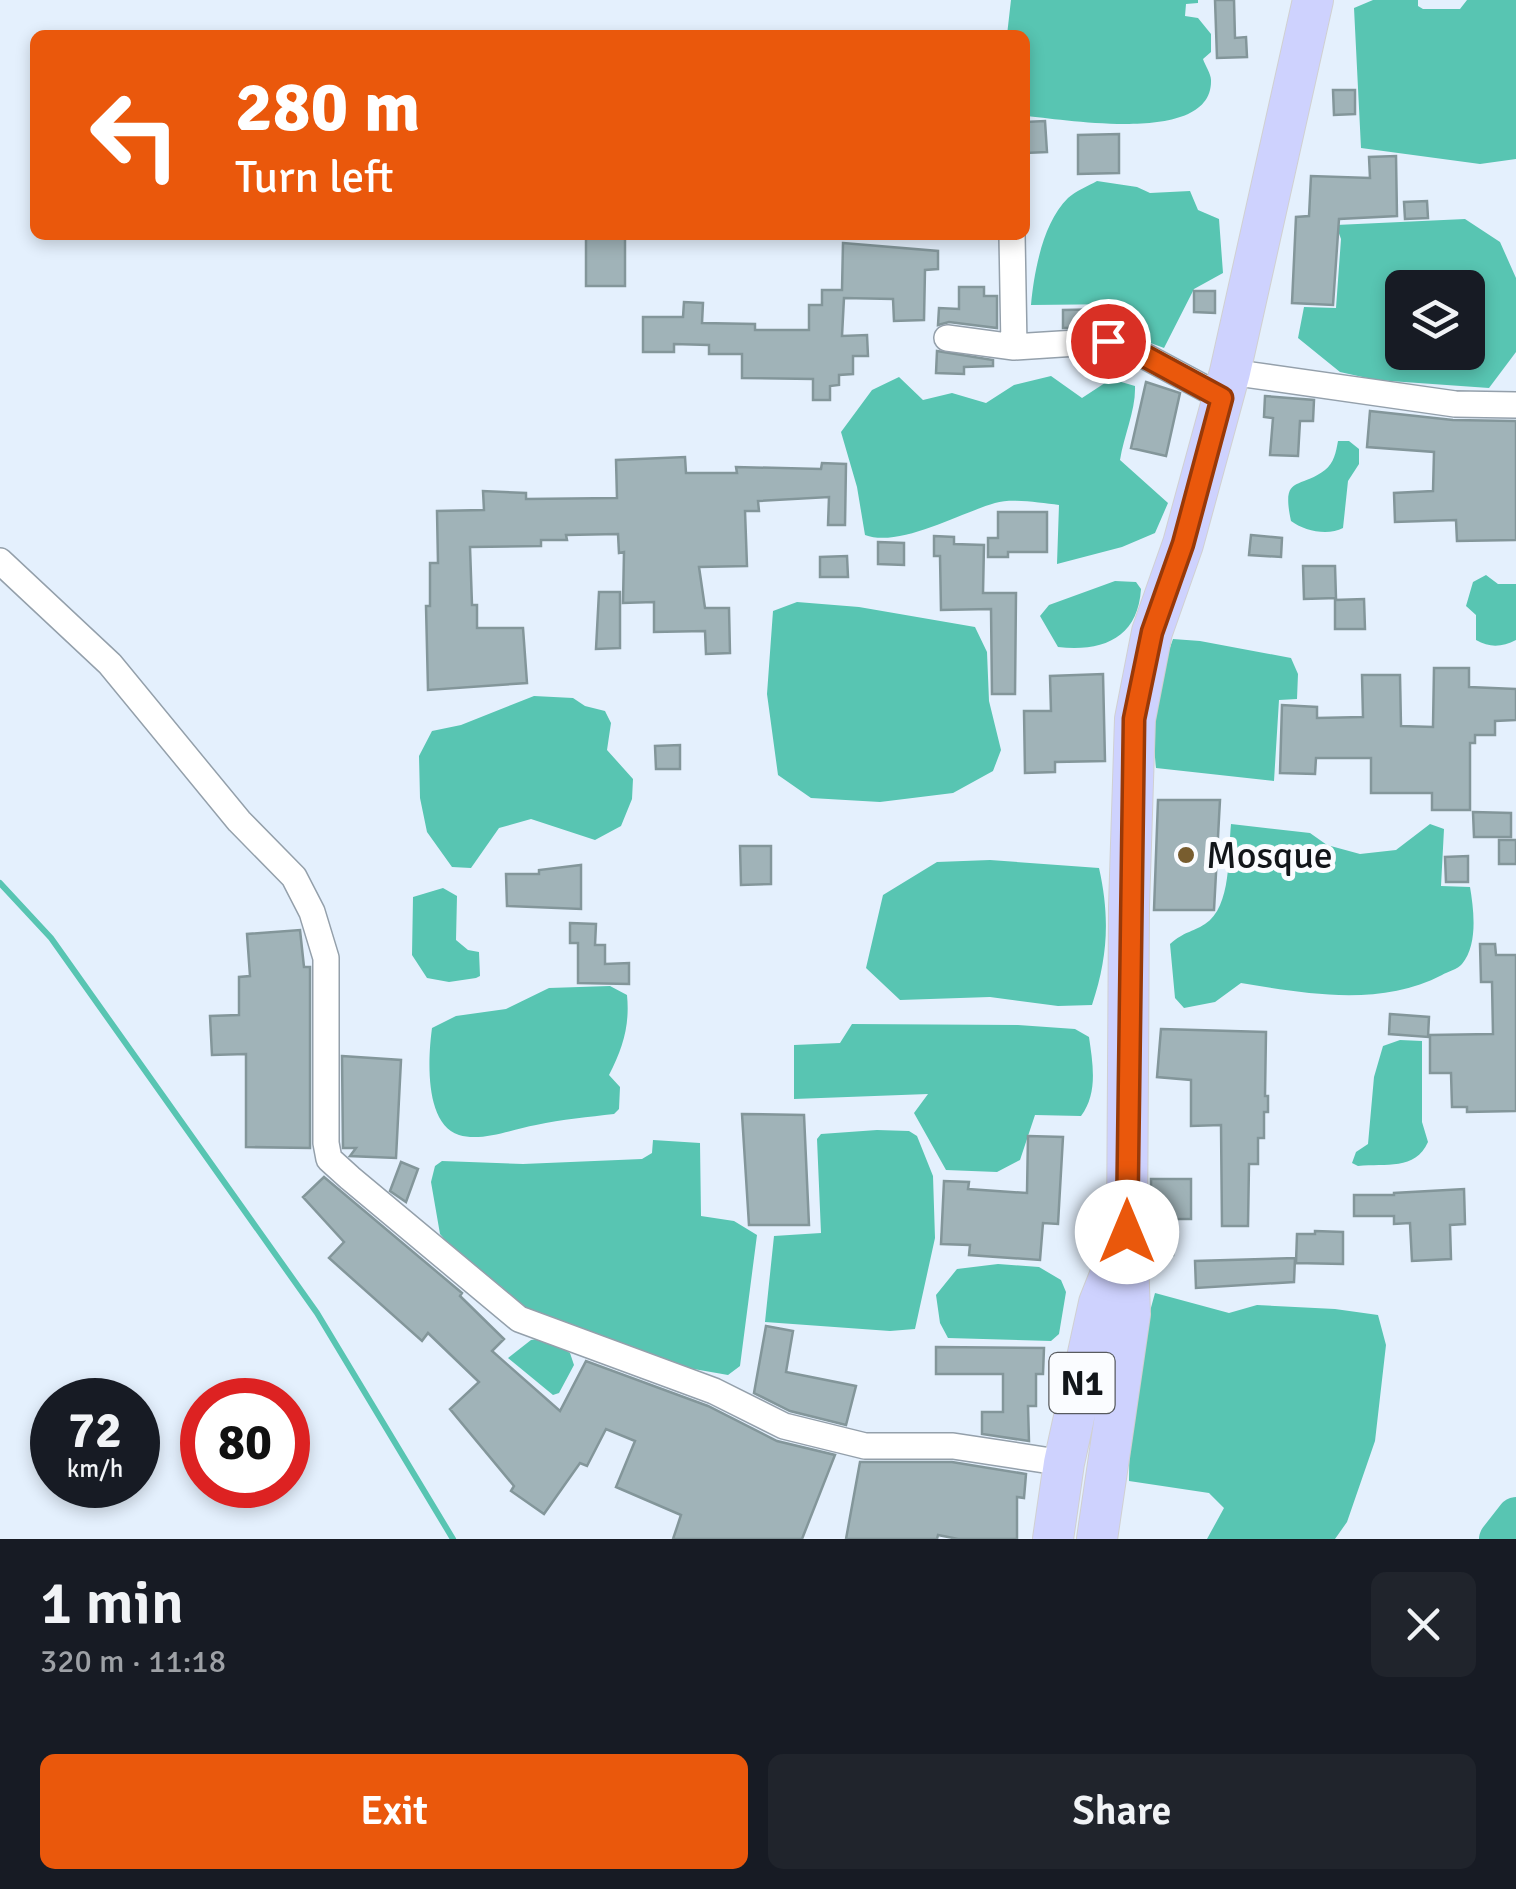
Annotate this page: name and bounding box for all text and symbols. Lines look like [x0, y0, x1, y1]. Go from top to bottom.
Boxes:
text: 280 m [235, 64, 420, 150]
icon: left [70, 70, 200, 200]
text: Turn left [235, 150, 394, 205]
map controls [1385, 270, 1485, 370]
button: layers [1385, 270, 1485, 370]
pin [1066, 299, 1151, 384]
icon: arrive [1081, 314, 1136, 369]
place label: Mosque [1206, 832, 1333, 879]
marker: Mosque [1175, 844, 1197, 866]
position arrow [1075, 1180, 1179, 1284]
road number: N1 [1050, 1353, 1114, 1413]
speed limit sign: 80 [180, 1378, 310, 1508]
text: 72 [68, 1400, 122, 1462]
text: km/h [67, 1453, 123, 1484]
text: 1 min [40, 1567, 184, 1641]
button: close [1371, 1572, 1476, 1677]
text: 320 m · 11:18 [40, 1642, 226, 1681]
button: Exit [40, 1754, 748, 1869]
button: Share [768, 1754, 1476, 1869]

